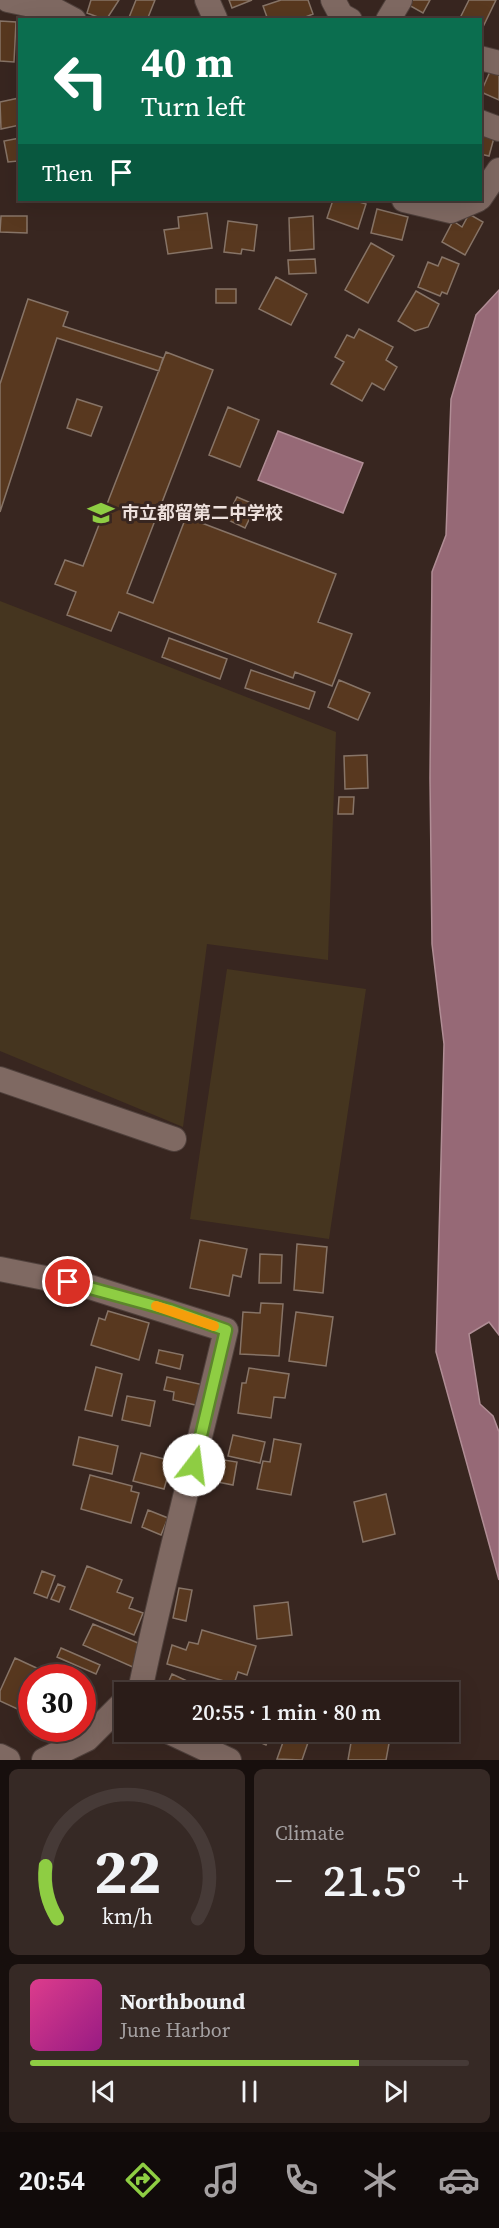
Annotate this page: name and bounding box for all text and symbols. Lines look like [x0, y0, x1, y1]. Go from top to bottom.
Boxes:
text: 40 m [141, 33, 234, 91]
icon: left [42, 42, 120, 120]
text: Turn left [141, 88, 245, 125]
icon: arrive [105, 156, 138, 189]
text: Then [42, 158, 93, 188]
school or university icon: 市立都留第二中学校 [86, 498, 116, 528]
place label: 市立都留第二中学校 [121, 500, 283, 525]
pin [42, 1256, 93, 1307]
icon: arrive [51, 1265, 84, 1298]
position arrow [162, 1433, 226, 1497]
speed limit sign: 30 [18, 1664, 96, 1742]
text: 20:55 · 1 min · 80 m [192, 1697, 381, 1727]
text: Climate [275, 1819, 344, 1847]
text: 22 [93, 1828, 161, 1914]
text: 21.5° [323, 1849, 421, 1911]
text: − [275, 1858, 293, 1903]
text: + [452, 1858, 469, 1903]
text: km/h [101, 1902, 153, 1931]
text: Northbound [120, 1986, 245, 2016]
text: June Harbor [120, 2016, 230, 2044]
icon: previous [87, 2075, 120, 2108]
icon: pause [233, 2075, 266, 2108]
icon: next [379, 2075, 412, 2108]
icon: directions [122, 2159, 164, 2201]
icon: music [201, 2159, 243, 2201]
icon: phone [280, 2159, 322, 2201]
icon: climate [359, 2159, 401, 2201]
icon: car [438, 2159, 480, 2201]
text: 20:54 [19, 2162, 85, 2199]

